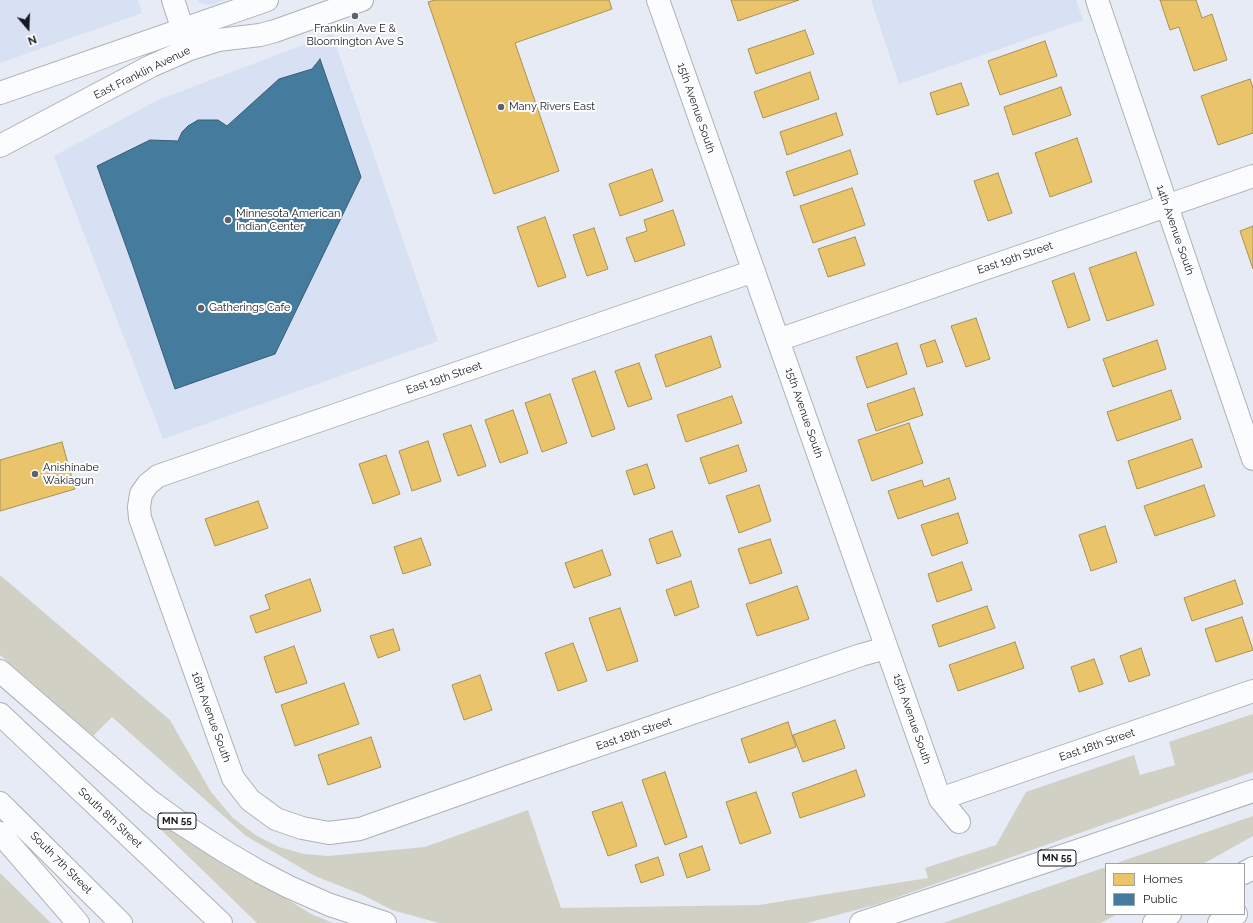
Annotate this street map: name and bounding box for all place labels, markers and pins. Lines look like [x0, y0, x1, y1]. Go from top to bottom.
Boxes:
marker: Franklin Ave E & Bloomington Ave S [350, 11, 360, 21]
place label: Franklin Ave E & Bloomington Ave S [306, 22, 404, 48]
place label: Many Rivers East [509, 100, 595, 114]
marker: Many Rivers East [496, 102, 506, 112]
place label: Minnesota American Indian Center [236, 207, 340, 233]
marker: Minnesota American Indian Center [223, 215, 233, 225]
place label: Gatherings Cafe [209, 301, 290, 315]
marker: Gatherings Cafe [196, 303, 206, 313]
place label: Anishinabe Wakiagun [43, 461, 99, 487]
marker: Anishinabe Wakiagun [30, 469, 40, 479]

